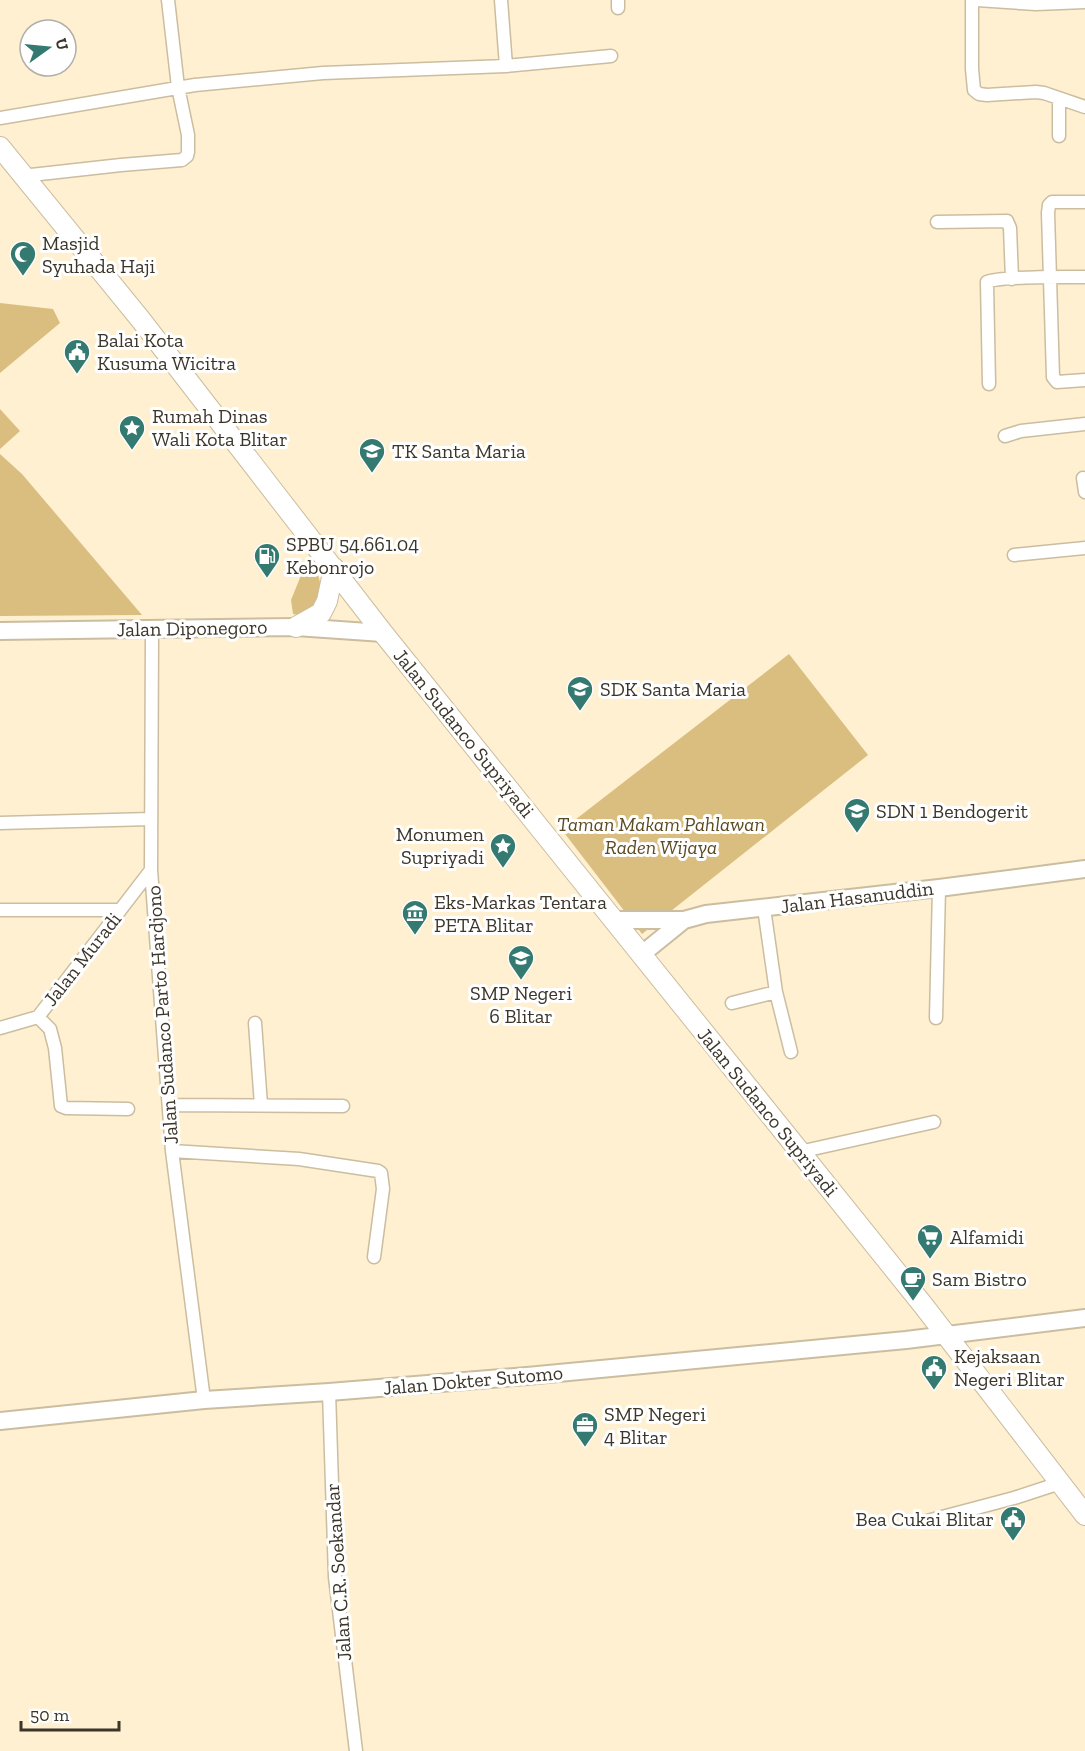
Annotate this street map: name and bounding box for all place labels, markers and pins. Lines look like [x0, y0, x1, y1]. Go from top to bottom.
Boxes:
place label: Masjid Syuhada Haji [42, 231, 156, 278]
mosque icon: Masjid Syuhada Haji [8, 239, 38, 277]
place label: Balai Kota Kusuma Wicitra [97, 328, 236, 375]
public building icon: Balai Kota Kusuma Wicitra [62, 337, 92, 375]
place label: Rumah Dinas Wali Kota Blitar [152, 404, 288, 451]
place icon: Rumah Dinas Wali Kota Blitar [117, 413, 147, 451]
school or university icon: TK Santa Maria [357, 436, 387, 474]
place label: TK Santa Maria [392, 439, 526, 463]
place label: SPBU 54.661.04 Kebonrojo [286, 532, 419, 579]
fuel station icon: SPBU 54.661.04 Kebonrojo [252, 541, 282, 579]
school or university icon: SDK Santa Maria [565, 674, 595, 712]
place label: SDK Santa Maria [600, 677, 746, 701]
school or university icon: SDN 1 Bendogerit [842, 796, 872, 834]
place label: SDN 1 Bendogerit [876, 799, 1029, 823]
place label: Monumen Supriyadi [396, 822, 485, 869]
place icon: Monumen Supriyadi [488, 831, 518, 869]
place label: Eks-Markas Tentara PETA Blitar [434, 890, 607, 937]
museum icon: Eks-Markas Tentara PETA Blitar [400, 898, 430, 936]
school or university icon: SMP Negeri 6 Blitar [506, 943, 536, 981]
place label: SMP Negeri 6 Blitar [470, 981, 572, 1028]
supermarket icon: Alfamidi [915, 1222, 945, 1260]
place label: Alfamidi [950, 1225, 1024, 1249]
cafe icon: Sam Bistro [898, 1264, 928, 1302]
place label: Sam Bistro [932, 1267, 1027, 1291]
place label: Kejaksaan Negeri Blitar [954, 1344, 1065, 1391]
public building icon: Kejaksaan Negeri Blitar [919, 1353, 949, 1391]
place label: SMP Negeri 4 Blitar [604, 1402, 706, 1449]
office icon: SMP Negeri 4 Blitar [570, 1410, 600, 1448]
public building icon: Bea Cukai Blitar [998, 1504, 1028, 1542]
place label: Bea Cukai Blitar [856, 1507, 994, 1531]

